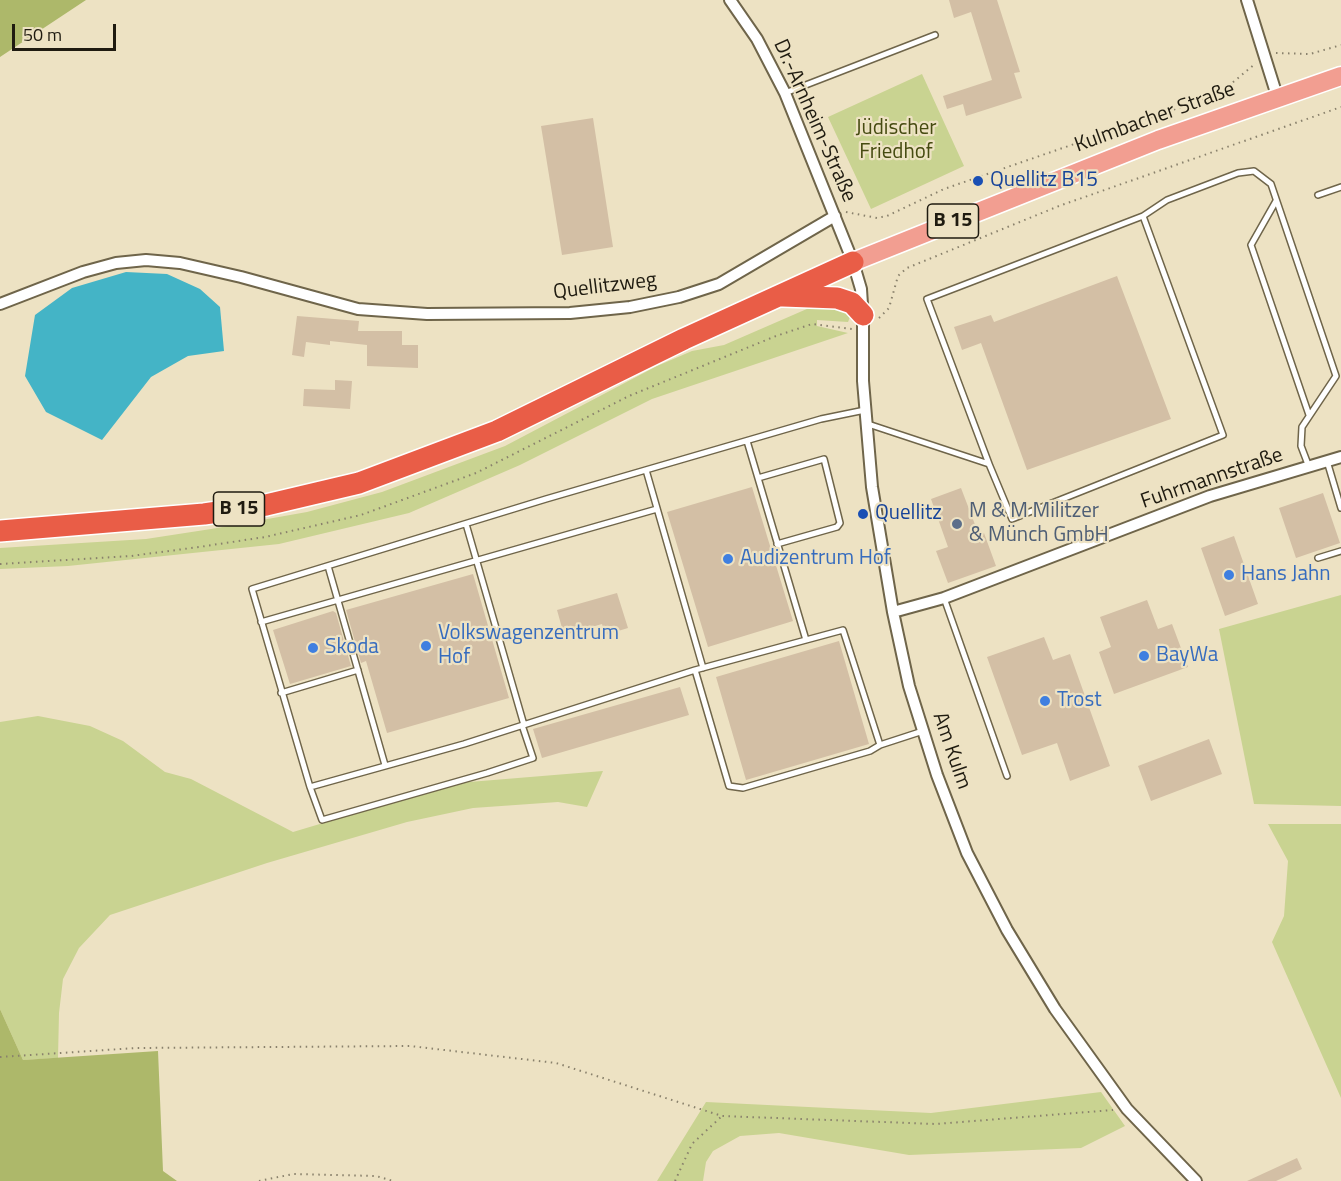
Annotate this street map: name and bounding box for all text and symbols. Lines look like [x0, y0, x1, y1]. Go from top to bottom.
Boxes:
scale bar [15, 12, 118, 50]
text: 50 m [23, 21, 62, 48]
street label: Dr.-Arnheim-Straße [767, 36, 861, 206]
street label: Kulmbacher Straße [1071, 77, 1239, 159]
park label: Jüdischer Friedhof [856, 116, 936, 166]
place label: Quellitz B15 [990, 168, 1098, 194]
marker: Quellitz B15 [971, 174, 985, 188]
road number: B 15 [928, 204, 978, 238]
street label: Quellitzweg [552, 268, 658, 306]
street label: Fuhrmannstraße [1138, 443, 1286, 515]
road number: B 15 [214, 492, 264, 526]
place label: M & M Militzer & Münch GmbH [969, 499, 1109, 549]
place label: Quellitz [875, 501, 942, 527]
marker: Quellitz [856, 507, 870, 521]
marker: M & M Militzer & Münch GmbH [950, 517, 964, 531]
place label: Audizentrum Hof [740, 546, 891, 572]
marker: Audizentrum Hof [721, 552, 735, 566]
place label: Hans Jahn [1241, 562, 1331, 588]
marker: Hans Jahn [1222, 568, 1236, 582]
place label: Volkswagenzentrum Hof [438, 621, 619, 671]
place label: Skoda [325, 635, 379, 661]
marker: Volkswagenzentrum Hof [419, 639, 433, 653]
marker: Skoda [306, 641, 320, 655]
place label: BayWa [1156, 643, 1218, 669]
marker: BayWa [1137, 649, 1151, 663]
place label: Trost [1057, 688, 1102, 714]
marker: Trost [1038, 694, 1052, 708]
street label: Am Kulm [926, 709, 976, 793]

